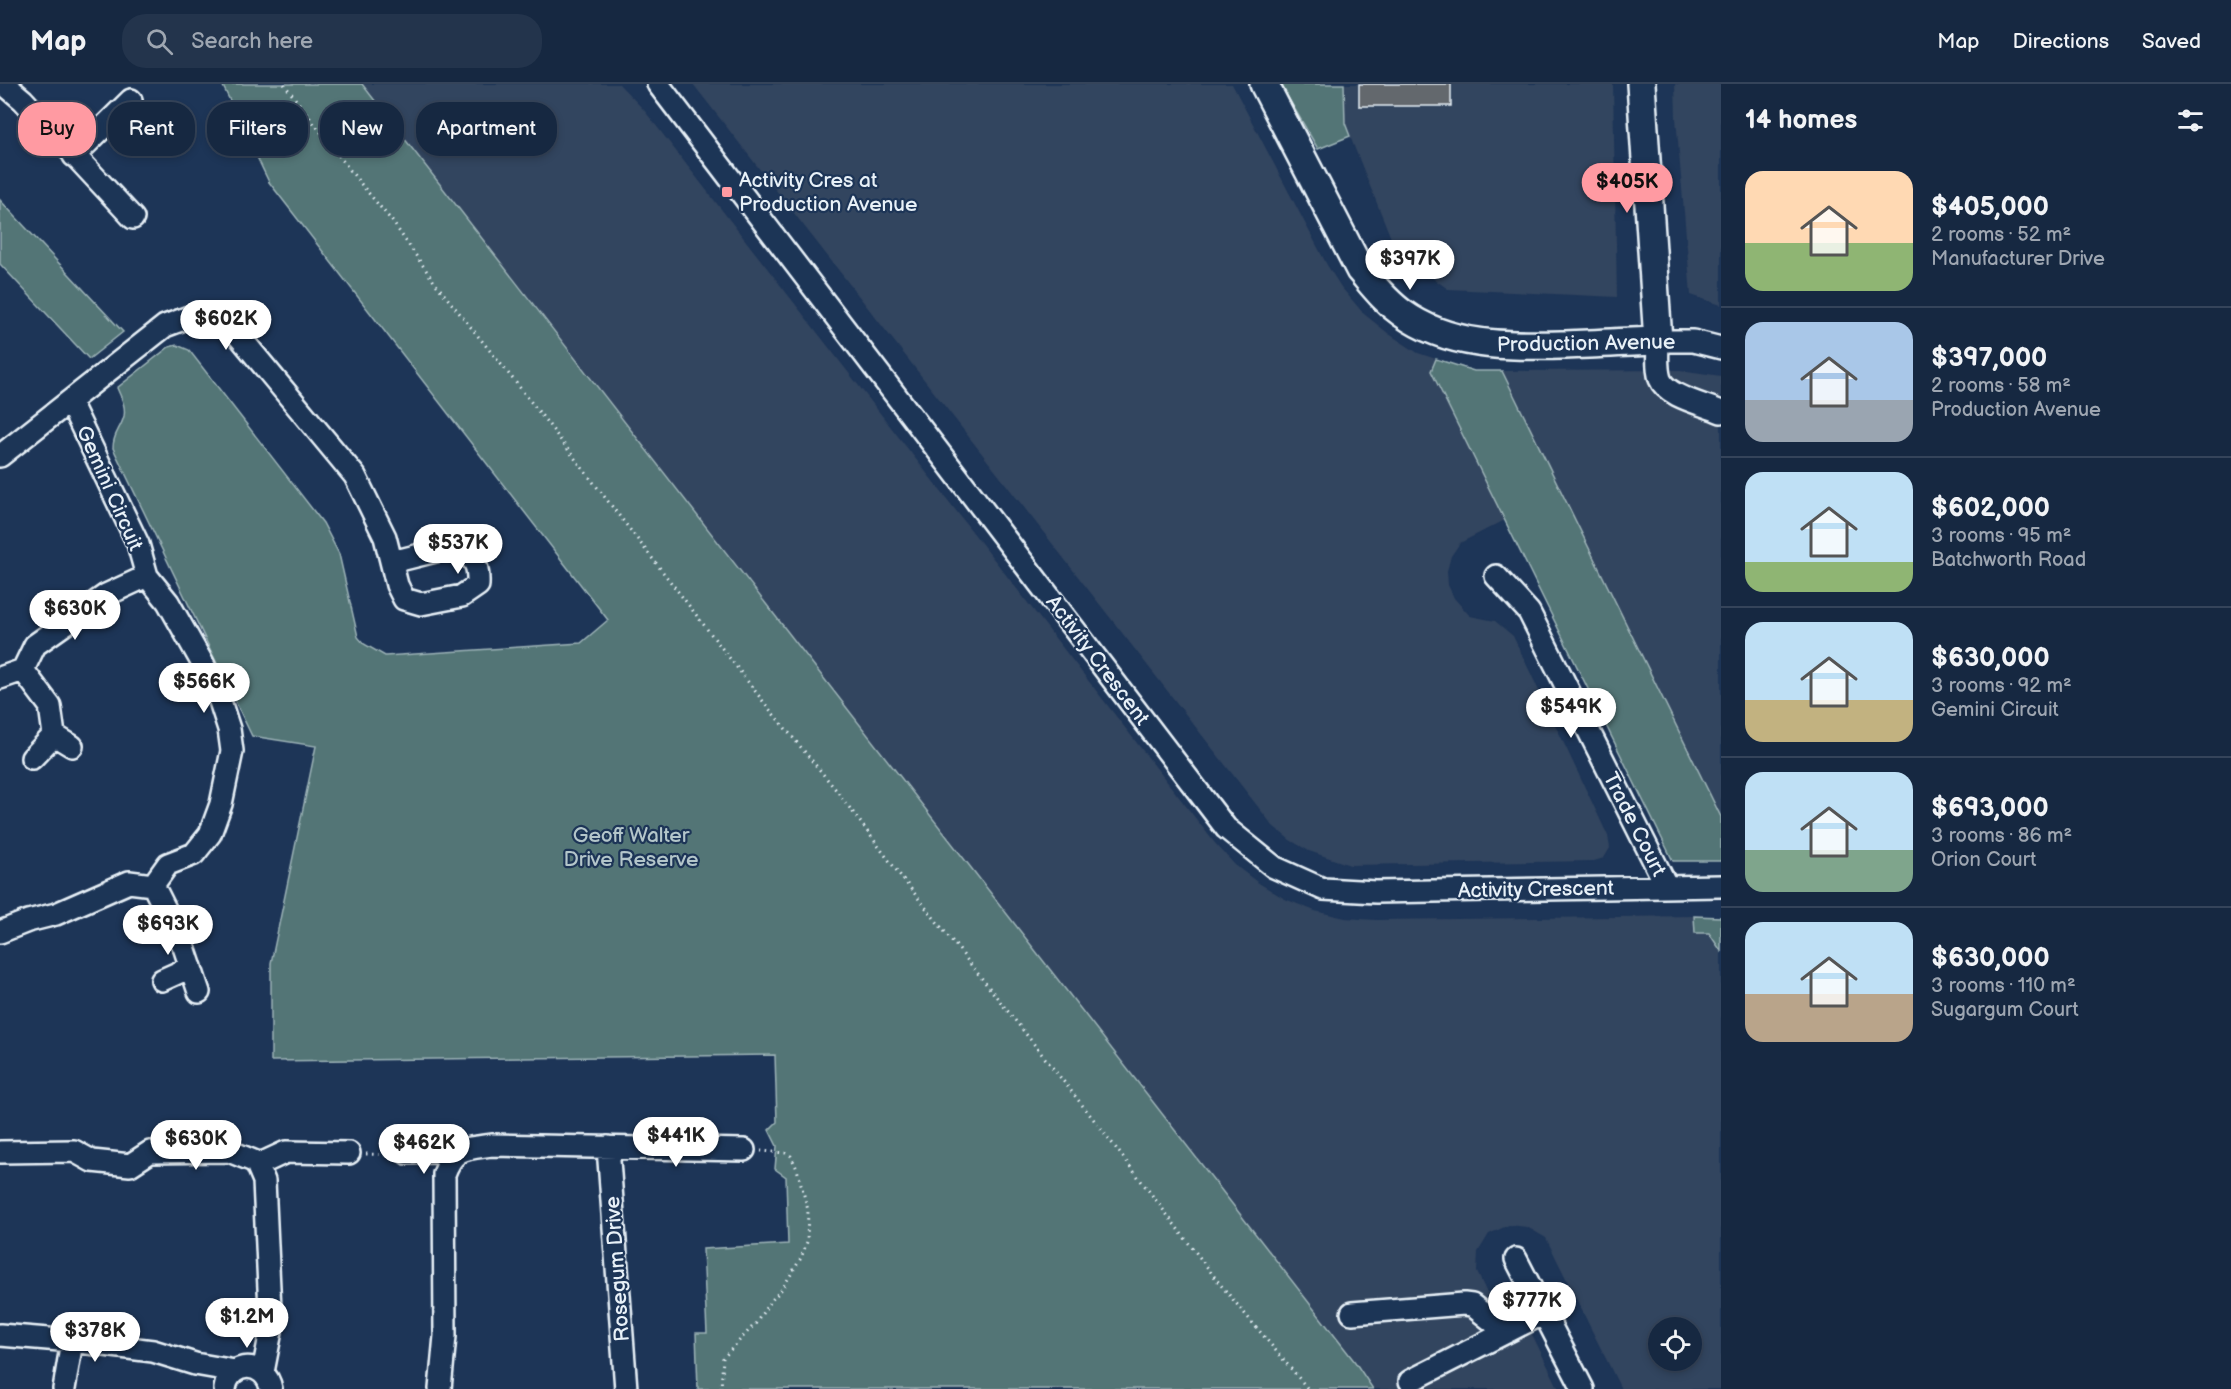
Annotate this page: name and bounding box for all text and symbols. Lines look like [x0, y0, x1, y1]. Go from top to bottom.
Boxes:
search box [122, 14, 542, 68]
text: Map [30, 25, 86, 58]
icon: search [143, 25, 176, 58]
text: Search here [191, 28, 313, 55]
text: Map [1937, 29, 1980, 54]
text: Directions [2013, 29, 2109, 54]
text: Saved [2142, 29, 2201, 54]
chip: Buy [18, 102, 96, 156]
chip: Rent [108, 102, 195, 156]
chip: Filters [207, 102, 308, 156]
chip: New [320, 102, 404, 156]
chip: Apartment [416, 102, 557, 156]
icon: filters [2174, 104, 2207, 137]
text: 14 homes [1745, 105, 1857, 136]
pin: $405K [1585, 163, 1669, 214]
place label: Activity Cres at Production Avenue [739, 168, 917, 217]
text: $405K [1596, 170, 1658, 194]
marker: Activity Cres at Production Avenue [720, 185, 734, 199]
text: $405,000 [1931, 192, 2049, 223]
icon: home [1793, 195, 1865, 267]
text: 2 rooms · 52 m² [1931, 223, 2071, 247]
pin: $397K [1368, 240, 1452, 291]
text: $397K [1379, 247, 1441, 271]
text: Manufacturer Drive [1931, 247, 2105, 271]
pin: $602K [184, 300, 268, 351]
text: $602K [194, 307, 258, 331]
street label: Production Avenue [1497, 329, 1675, 358]
text: $397,000 [1931, 343, 2047, 374]
icon: home [1793, 346, 1865, 418]
text: 2 rooms · 58 m² [1931, 374, 2071, 398]
text: Production Avenue [1931, 398, 2101, 422]
street label: Gemini Circuit [71, 422, 148, 555]
text: $602,000 [1931, 493, 2050, 524]
icon: home [1793, 496, 1865, 568]
pin: $537K [416, 524, 500, 575]
text: 3 rooms · 95 m² [1931, 524, 2071, 548]
text: $537K [427, 531, 489, 555]
text: Batchworth Road [1931, 548, 2086, 572]
pin: $630K [33, 590, 117, 641]
street label: Activity Crescent [1041, 590, 1155, 731]
text: $630K [43, 597, 107, 621]
text: $630,000 [1931, 643, 2050, 674]
icon: home [1793, 646, 1865, 718]
pin: $566K [162, 663, 246, 714]
text: $566K [173, 670, 235, 694]
text: 3 rooms · 92 m² [1931, 674, 2072, 698]
pin: $549K [1529, 688, 1613, 739]
text: $549K [1540, 695, 1602, 719]
text: Gemini Circuit [1931, 698, 2059, 722]
street label: Trade Court [1598, 768, 1672, 881]
text: $693,000 [1931, 793, 2049, 824]
icon: home [1793, 796, 1865, 868]
park label: Geoff Walter Drive Reserve [563, 823, 699, 872]
text: 3 rooms · 86 m² [1931, 824, 2072, 848]
text: Orion Court [1931, 848, 2036, 872]
street label: Activity Crescent [1458, 876, 1615, 903]
pin: $693K [126, 905, 210, 956]
text: $693K [137, 912, 199, 936]
text: $630,000 [1931, 943, 2050, 974]
icon: home [1793, 946, 1865, 1018]
text: 3 rooms · 110 m² [1931, 974, 2076, 998]
text: Sugargum Court [1931, 998, 2079, 1022]
pin: $441K [634, 1117, 718, 1168]
pin: $630K [154, 1120, 238, 1171]
pin: $462K [382, 1124, 466, 1175]
text: $441K [647, 1124, 705, 1148]
text: $630K [164, 1127, 228, 1151]
text: $462K [393, 1131, 455, 1155]
street label: Rosegum Drive [600, 1195, 635, 1343]
pin: $777K [1490, 1282, 1574, 1333]
text: $777K [1502, 1289, 1562, 1313]
pin: $1.2M [205, 1298, 289, 1349]
text: $1.2M [219, 1305, 275, 1329]
pin: $378K [53, 1312, 137, 1363]
map controls [1648, 1317, 1702, 1371]
button: locate [1648, 1317, 1702, 1371]
text: $378K [64, 1319, 126, 1343]

